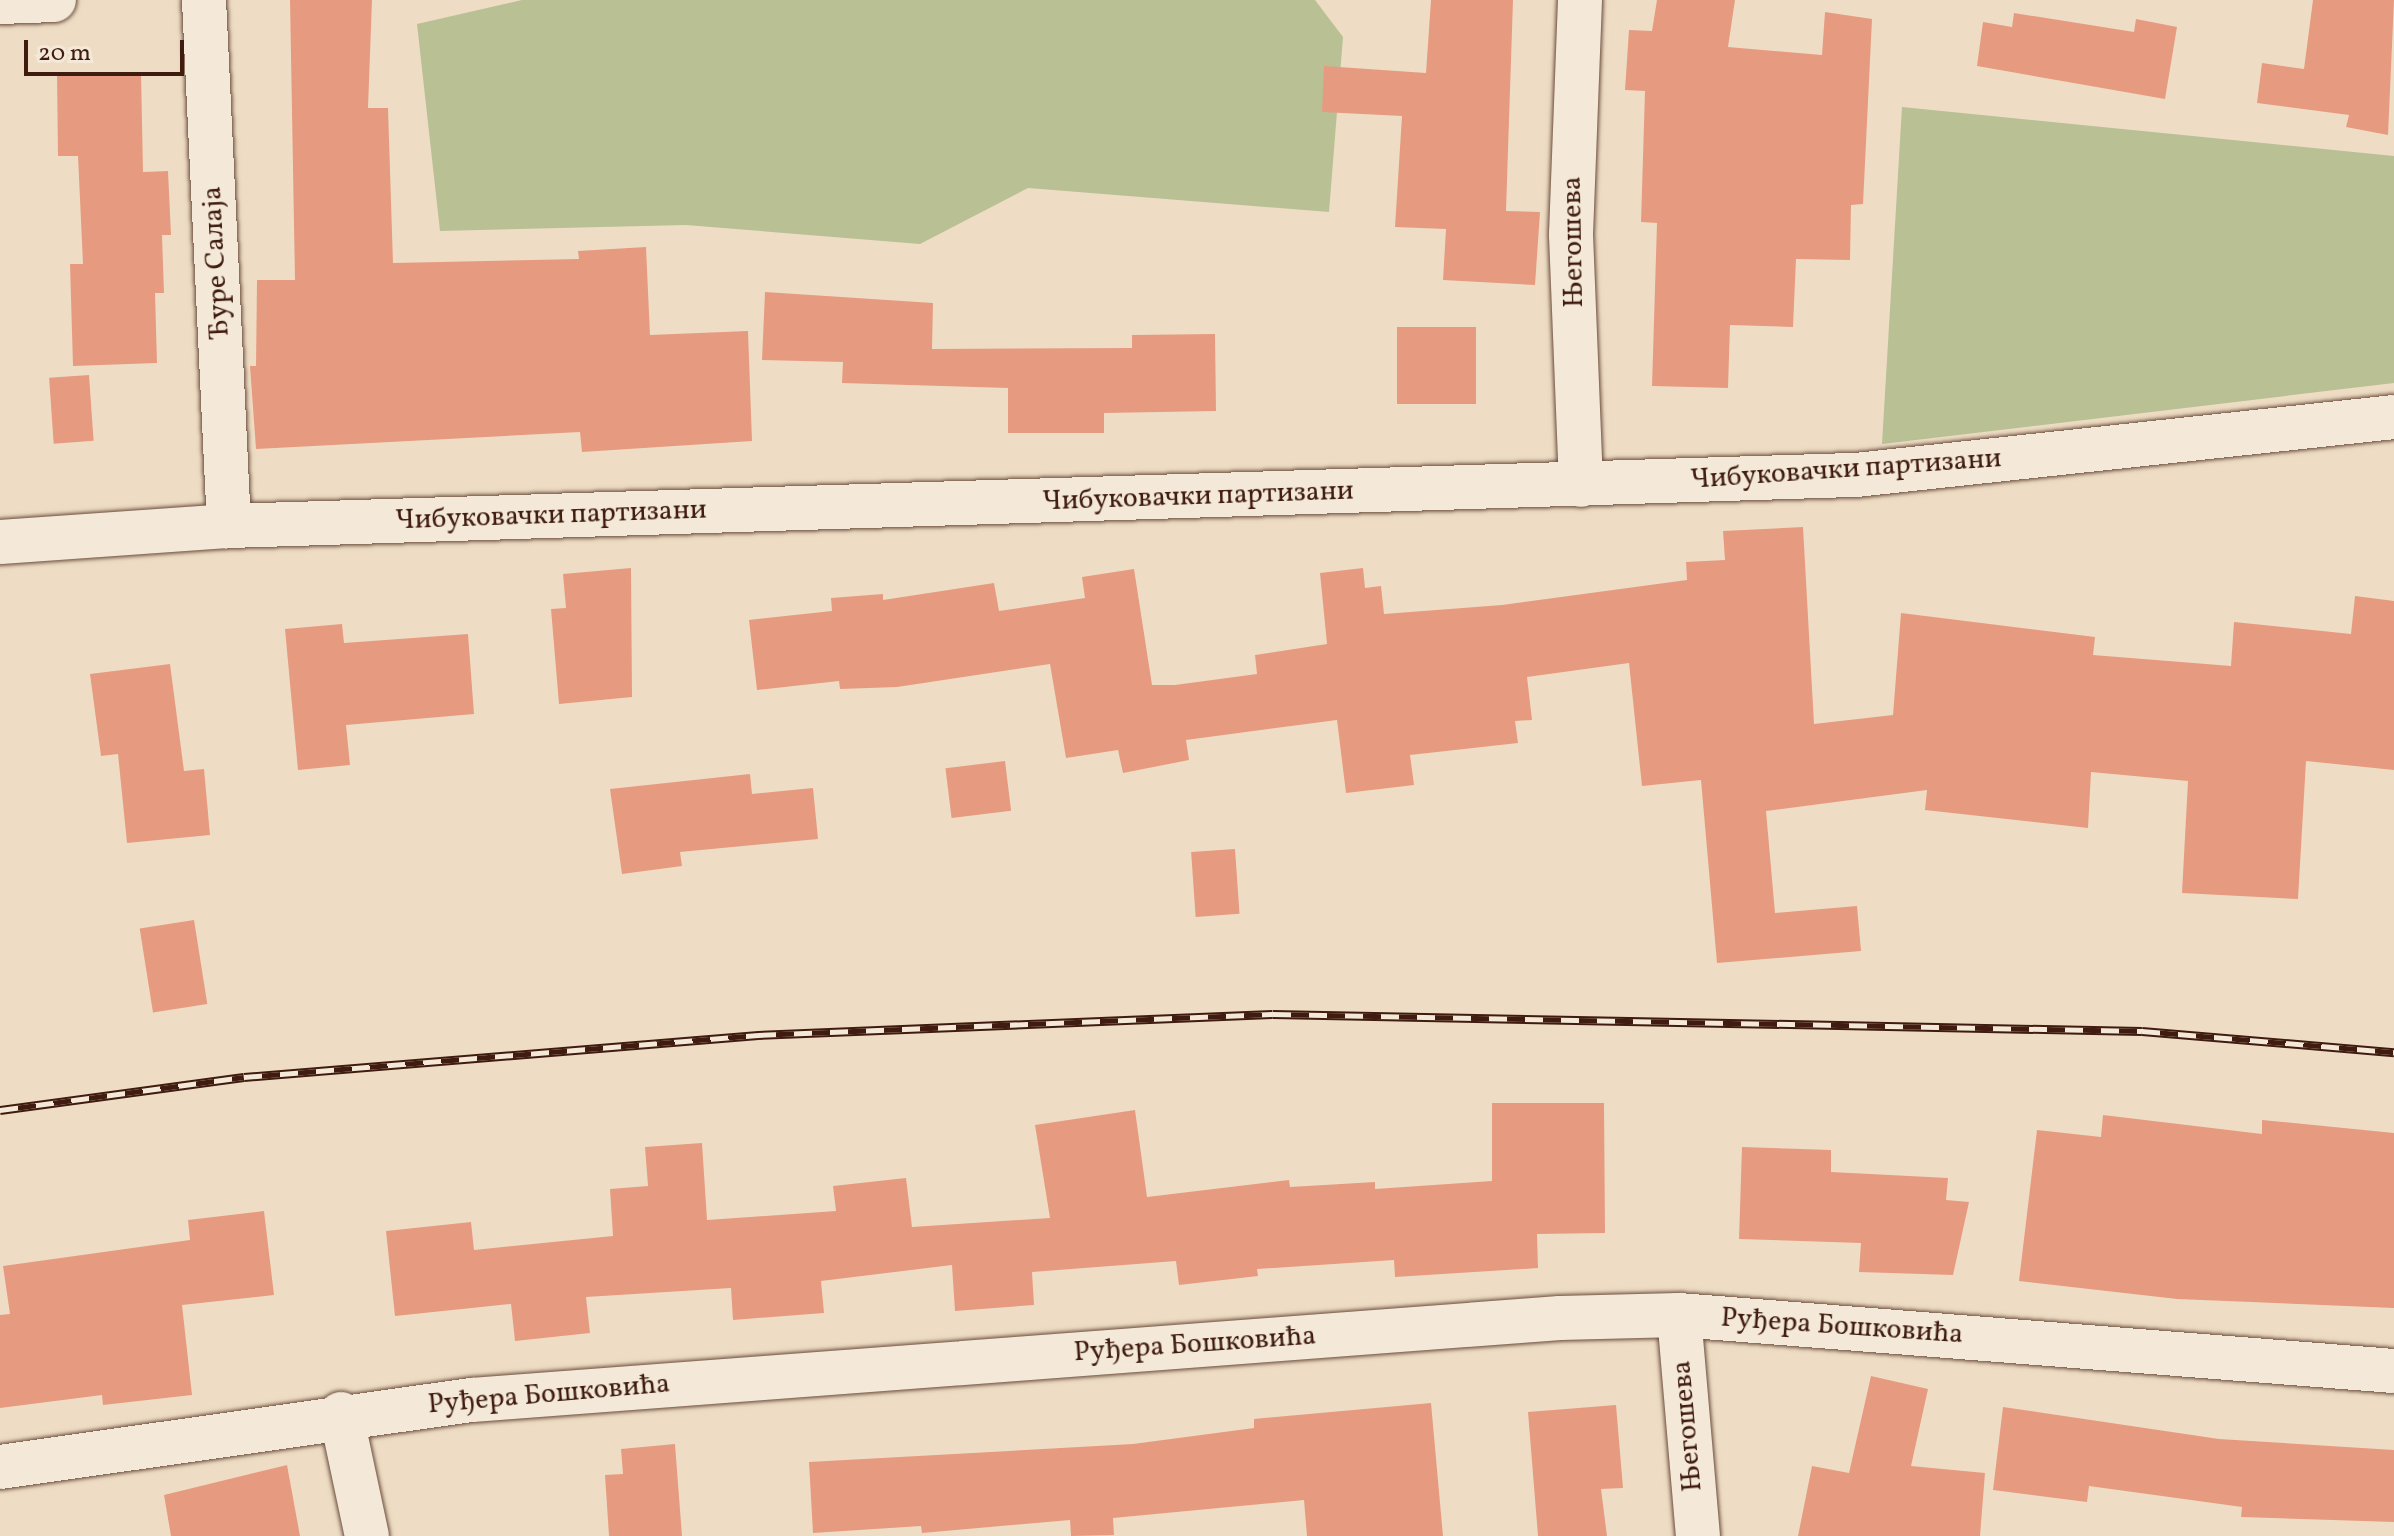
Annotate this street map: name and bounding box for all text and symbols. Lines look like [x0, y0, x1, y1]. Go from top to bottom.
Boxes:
scale bar [28, 24, 188, 74]
text: 20 m [38, 37, 91, 71]
street label: Његошева [1556, 176, 1592, 308]
street label: Ђуре Салаја [196, 185, 238, 341]
street label: Чибуковачки партизани [1689, 442, 2003, 498]
street label: Чибуковачки партизани [1042, 475, 1354, 519]
street label: Чибуковачки партизани [395, 494, 707, 538]
street label: Руђера Бошковића [1720, 1302, 1964, 1352]
street label: Руђера Бошковића [1073, 1320, 1317, 1370]
street label: Његошева [1666, 1359, 1710, 1493]
street label: Руђера Бошковића [426, 1368, 672, 1422]

